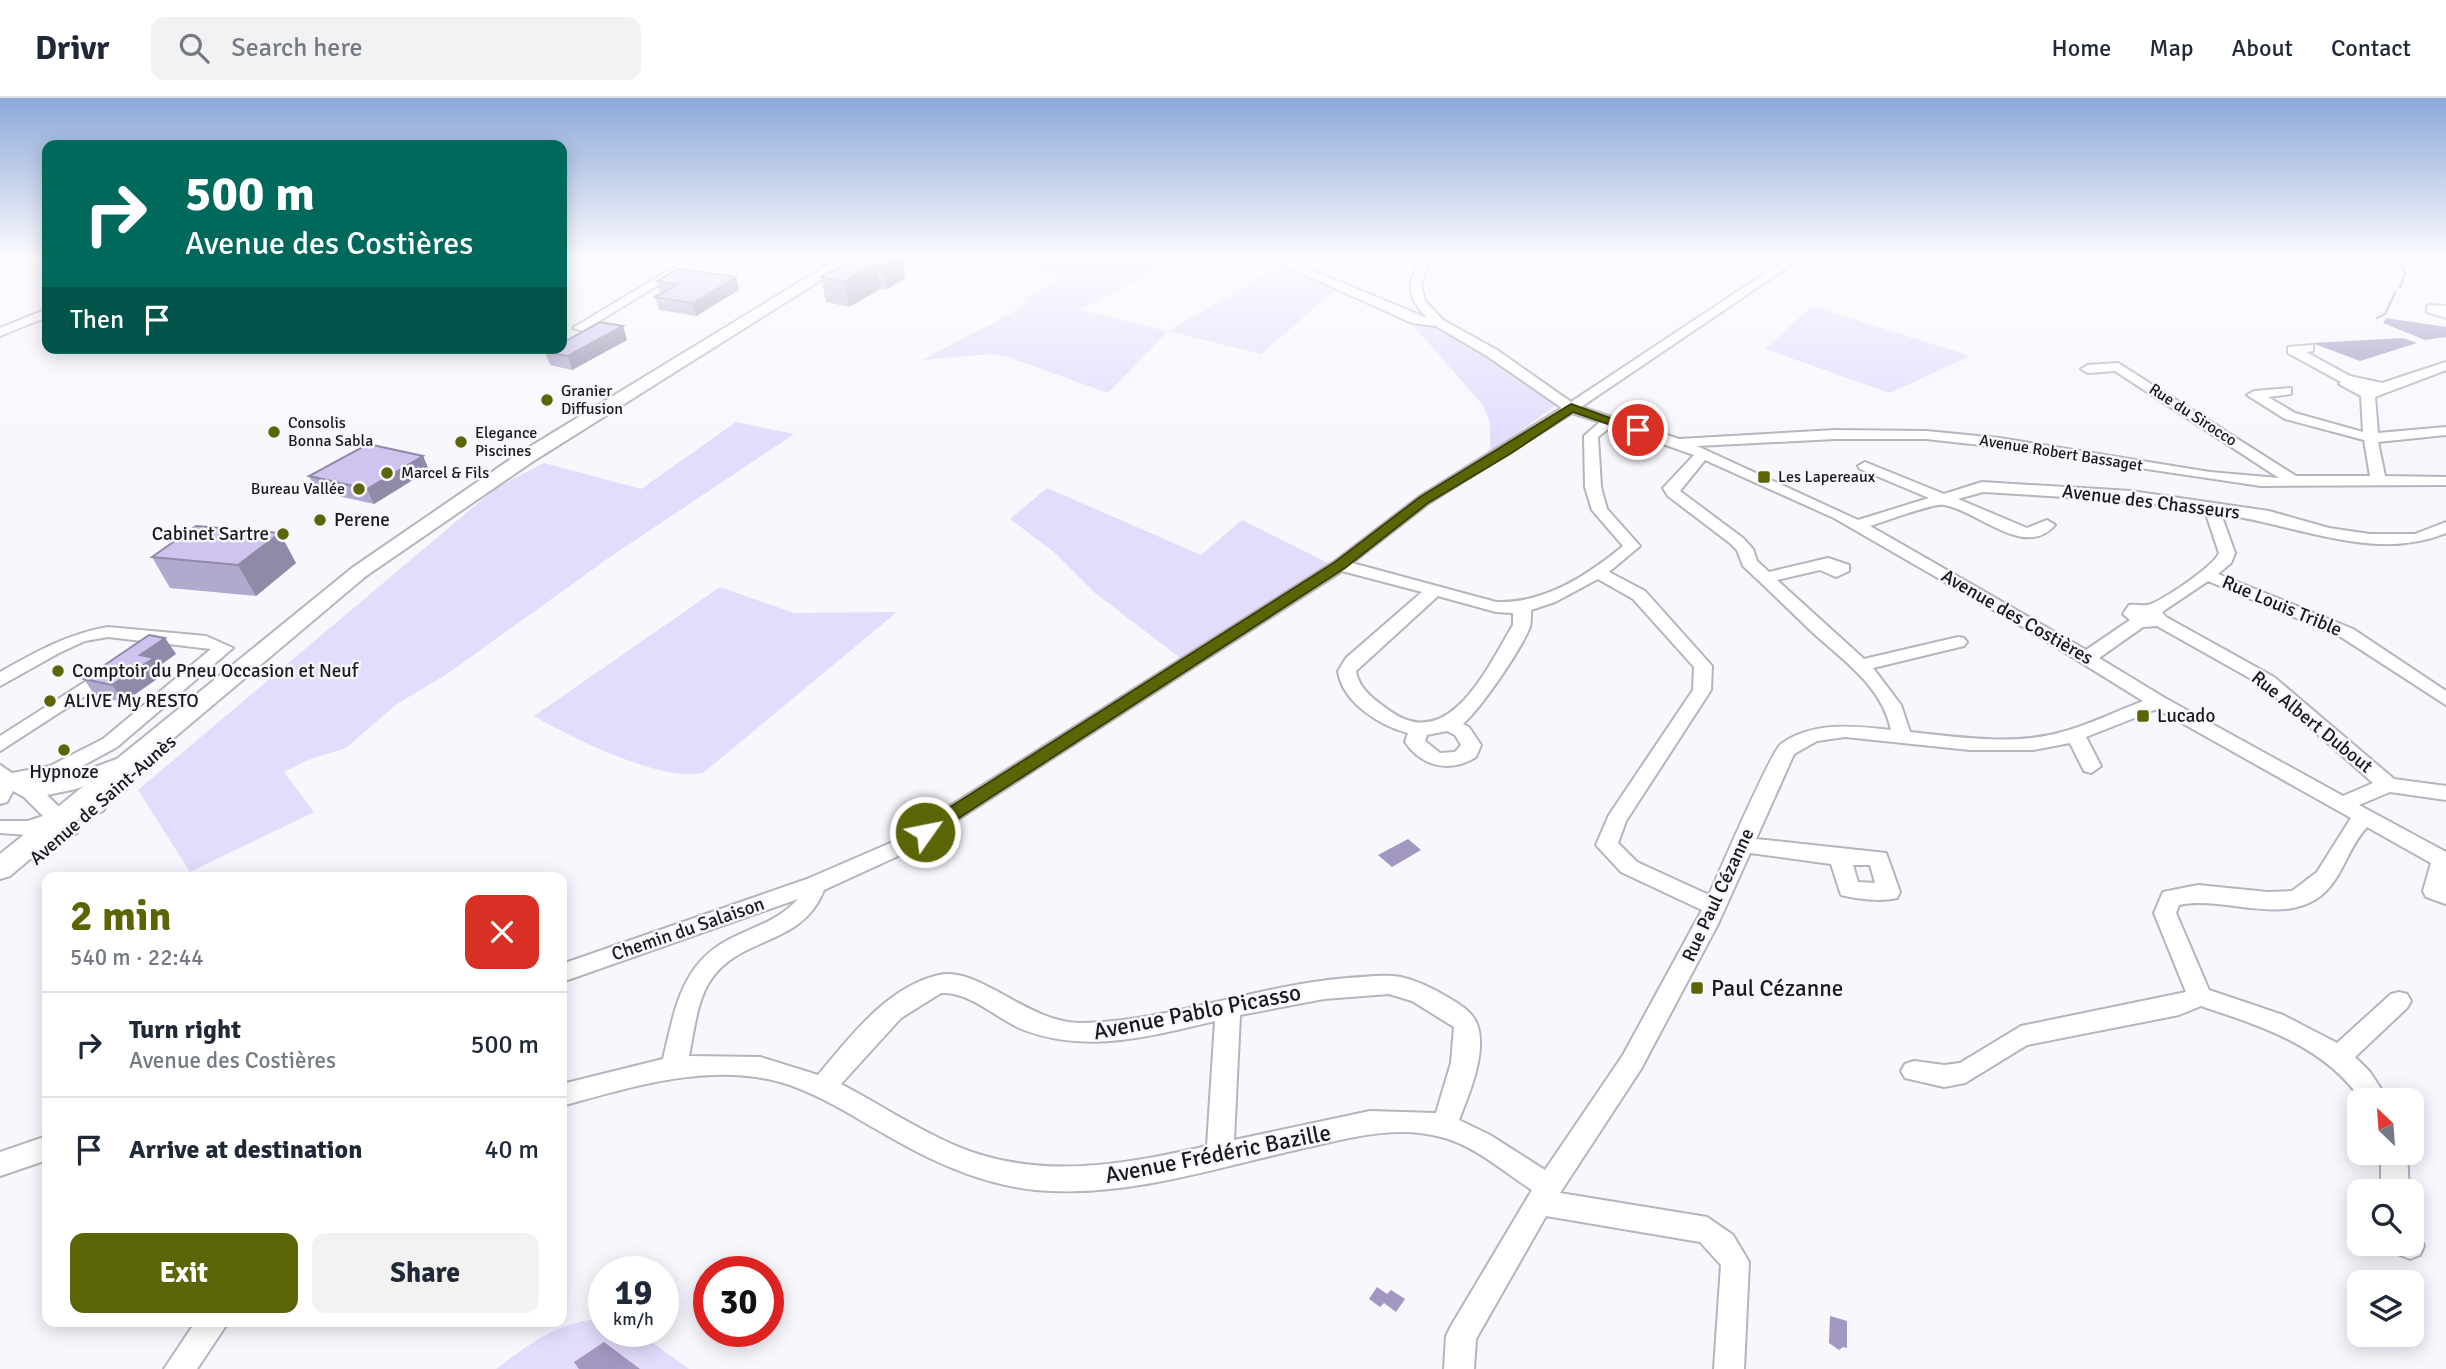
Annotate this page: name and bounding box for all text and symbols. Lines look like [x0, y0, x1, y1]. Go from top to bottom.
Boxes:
search box [151, 17, 641, 80]
text: Drivr [35, 28, 109, 69]
icon: search [175, 29, 213, 67]
text: Search here [231, 32, 362, 64]
text: Home [2051, 33, 2111, 63]
text: Map [2149, 33, 2194, 63]
text: About [2232, 33, 2293, 63]
text: Contact [2331, 33, 2411, 63]
text: 500 m [185, 164, 315, 224]
icon: right [70, 168, 161, 259]
text: Avenue des Costières [185, 224, 473, 263]
icon: arrive [138, 301, 176, 339]
text: Then [70, 304, 124, 336]
street label: Rue du Sirocco [2145, 379, 2241, 451]
place label: Granier Diffusion [561, 381, 623, 419]
marker: Granier Diffusion [539, 392, 555, 408]
pin [1608, 400, 1668, 460]
icon: arrive [1619, 411, 1657, 449]
place label: Consolis Bonna Sabla [288, 413, 373, 451]
place label: Elegance Piscines [475, 423, 537, 461]
marker: Consolis Bonna Sabla [266, 424, 282, 440]
street label: Avenue Robert Bassaget [1978, 430, 2144, 476]
marker: Elegance Piscines [453, 434, 469, 450]
place label: Marcel & Fils [401, 463, 489, 483]
marker: Marcel & Fils [379, 465, 395, 481]
place label: Les Lapereaux [1778, 467, 1876, 487]
marker: Les Lapereaux [1756, 469, 1772, 485]
place label: Bureau Vallée [251, 479, 345, 499]
street label: Avenue des Chasseurs [2061, 479, 2241, 525]
marker: Bureau Vallée [351, 481, 367, 497]
place label: Perene [334, 508, 390, 532]
marker: Perene [312, 512, 328, 528]
place label: Cabinet Sartre [152, 522, 269, 546]
marker: Cabinet Sartre [275, 526, 291, 542]
street label: Avenue des Costières [1937, 564, 2097, 670]
street label: Rue Louis Trible [2218, 570, 2346, 642]
place label: Comptoir du Pneu Occasion et Neuf [72, 659, 360, 683]
marker: Comptoir du Pneu Occasion et Neuf [50, 663, 66, 679]
street label: Rue Albert Dubout [2246, 666, 2378, 779]
place label: ALIVE My RESTO [64, 689, 199, 713]
marker: ALIVE My RESTO [42, 693, 58, 709]
place label: Lucado [2157, 704, 2215, 728]
marker: Lucado [2135, 708, 2151, 724]
street label: Avenue de Saint-Aunès [25, 730, 181, 870]
marker: Hypnoze [56, 742, 72, 758]
place label: Hypnoze [29, 760, 99, 784]
position arrow [888, 795, 962, 869]
street label: Rue Paul Cézanne [1677, 825, 1759, 965]
text: 2 min [70, 891, 171, 942]
street label: Chemin du Salaison [608, 892, 768, 966]
button: close [465, 895, 539, 969]
text: 540 m · 22:44 [70, 943, 204, 972]
place label: Paul Cézanne [1711, 974, 1843, 1003]
street label: Avenue Pablo Picasso [1091, 978, 1303, 1046]
marker: Paul Cézanne [1689, 980, 1705, 996]
text: Turn right [129, 1014, 241, 1046]
icon: right [70, 1026, 108, 1064]
text: 500 m [470, 1029, 539, 1061]
text: Avenue des Costières [129, 1046, 336, 1075]
north arrow [2347, 1088, 2424, 1166]
map controls [2347, 1088, 2424, 1347]
street label: Avenue Frédéric Bazille [1103, 1118, 1333, 1190]
icon: arrive [70, 1131, 108, 1169]
text: Arrive at destination [129, 1134, 362, 1166]
text: 40 m [484, 1134, 539, 1166]
button: search [2347, 1179, 2424, 1256]
button: Exit [70, 1233, 298, 1313]
button: Share [312, 1233, 539, 1313]
speed limit sign: 30 [693, 1256, 784, 1347]
button: layers [2347, 1270, 2424, 1347]
text: 19 [615, 1271, 652, 1314]
text: km/h [613, 1308, 654, 1330]

